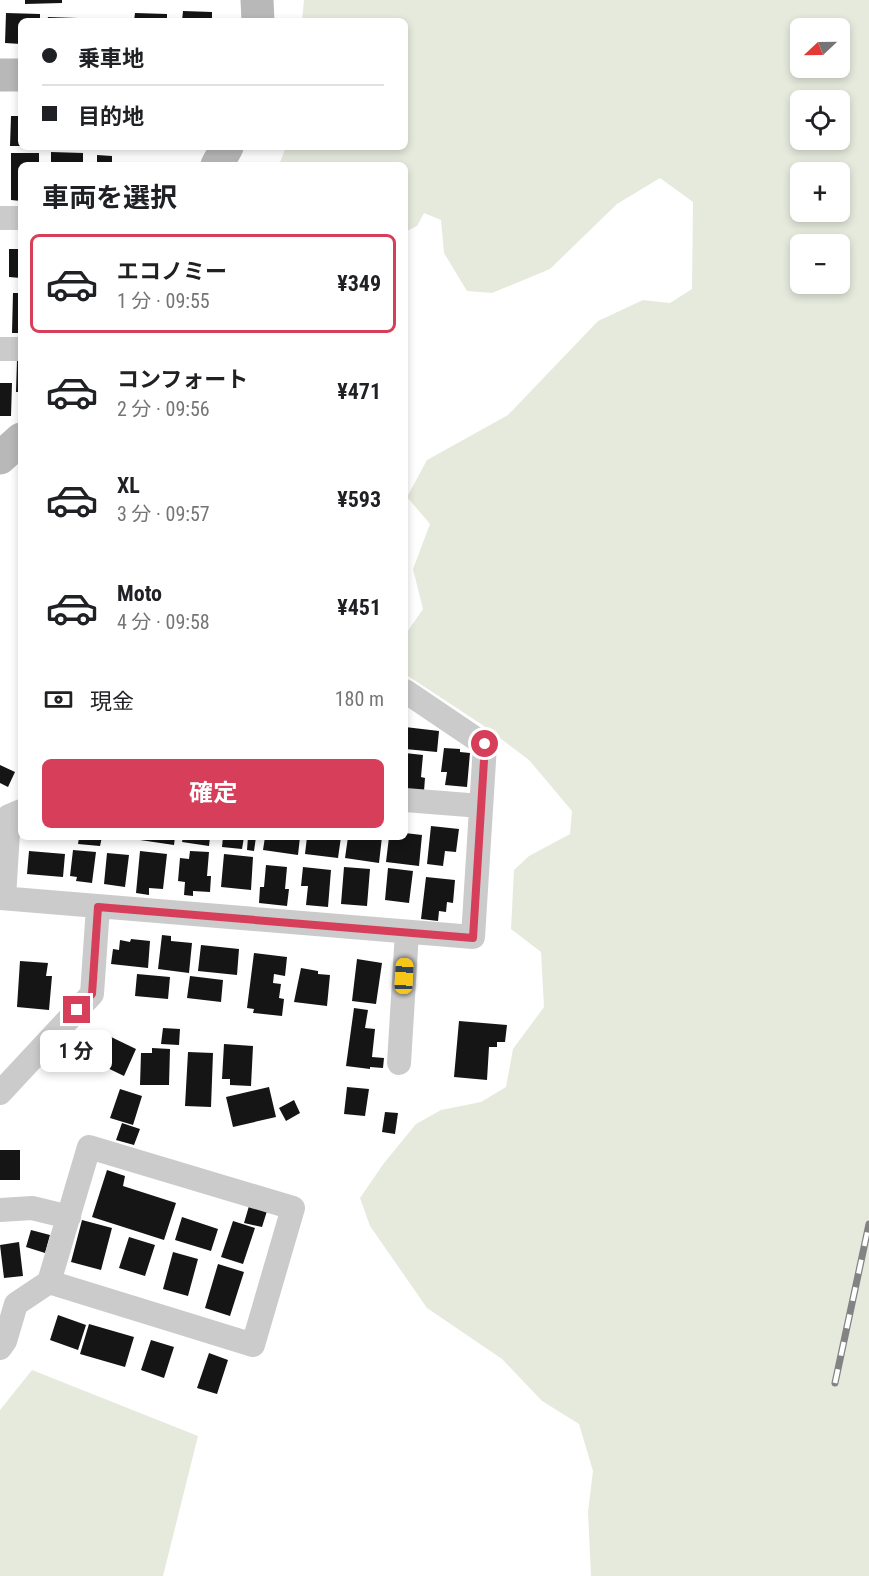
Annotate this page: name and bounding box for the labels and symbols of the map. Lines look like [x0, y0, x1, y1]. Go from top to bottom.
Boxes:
north arrow [790, 18, 850, 78]
route start [471, 730, 498, 757]
car [394, 958, 414, 994]
route end [63, 996, 90, 1023]
callout: 1 分 [41, 1031, 113, 1073]

